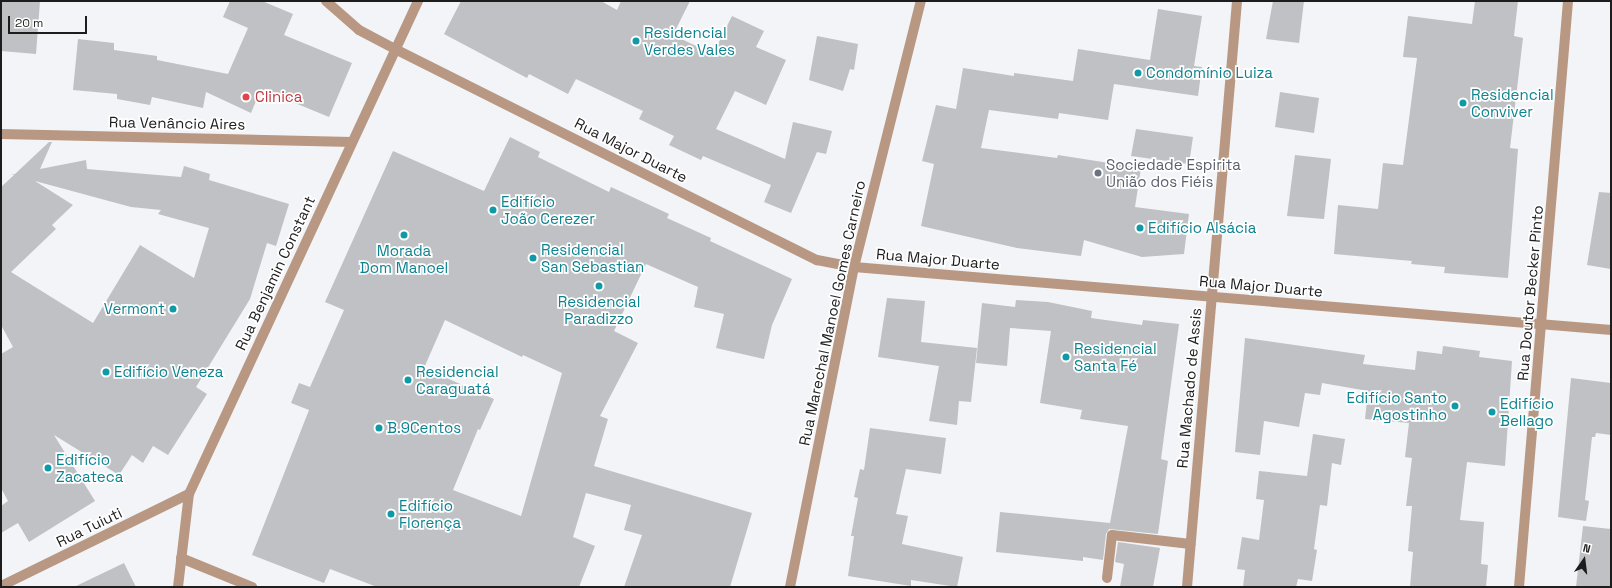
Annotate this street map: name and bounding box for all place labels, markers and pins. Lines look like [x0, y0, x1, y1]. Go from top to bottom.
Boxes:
place label: Residencial Verdes Vales [644, 23, 735, 58]
marker: Residencial Verdes Vales [631, 36, 641, 46]
place label: Condomínio Luiza [1146, 64, 1273, 82]
marker: Condomínio Luiza [1133, 68, 1143, 78]
place label: Residencial Conviver [1471, 85, 1554, 120]
place label: Clinica [255, 88, 302, 106]
marker: Clinica [240, 91, 252, 103]
marker: Residencial Conviver [1458, 98, 1468, 108]
place label: Sociedade Espirita União dos Fiéis [1106, 155, 1241, 190]
marker: Sociedade Espirita União dos Fiéis [1093, 168, 1103, 178]
place label: Edifício João Cerezer [501, 192, 595, 227]
marker: Edifício João Cerezer [488, 205, 498, 215]
place label: Edifício Alsácia [1148, 219, 1257, 237]
marker: Edifício Alsácia [1135, 223, 1145, 233]
marker: Morada Dom Manoel [399, 230, 409, 240]
place label: Residencial San Sebastian [541, 240, 644, 275]
place label: Morada Dom Manoel [360, 241, 448, 276]
marker: Residencial San Sebastian [528, 253, 538, 263]
marker: Residencial Paradizzo [594, 281, 604, 291]
place label: Residencial Paradizzo [558, 292, 640, 327]
place label: Vermont [104, 300, 165, 318]
marker: Vermont [168, 304, 178, 314]
place label: Residencial Santa Fé [1074, 339, 1157, 374]
marker: Residencial Santa Fé [1061, 352, 1071, 362]
place label: Residencial Caraguatá [416, 362, 499, 397]
place label: Edifício Veneza [114, 363, 224, 381]
marker: Edifício Veneza [101, 367, 111, 377]
marker: Residencial Caraguatá [403, 375, 413, 385]
place label: Edifício Santo Agostinho [1346, 388, 1447, 423]
place label: Edifício Bellago [1500, 394, 1554, 429]
marker: Edifício Santo Agostinho [1450, 401, 1460, 411]
marker: Edifício Bellago [1487, 407, 1497, 417]
place label: B.9Centos [387, 419, 461, 437]
marker: B.9Centos [374, 423, 384, 433]
place label: Edifício Zacateca [56, 450, 123, 485]
marker: Edifício Zacateca [43, 463, 53, 473]
place label: Edifício Florença [399, 496, 461, 531]
marker: Edifício Florença [386, 509, 396, 519]

